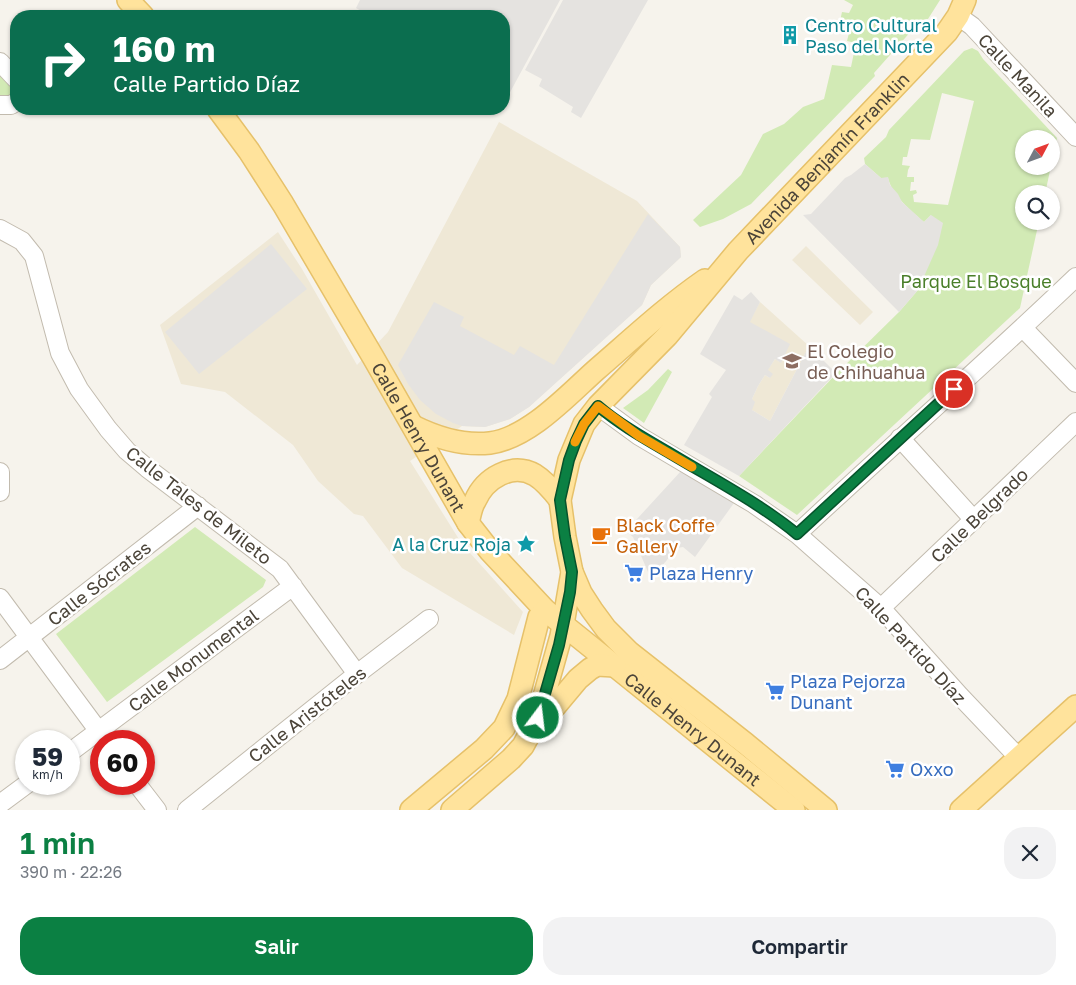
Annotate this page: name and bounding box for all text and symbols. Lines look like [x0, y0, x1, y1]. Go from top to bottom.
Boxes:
place label: Centro Cultural Paso del Norte [805, 14, 938, 57]
building icon: Centro Cultural Paso del Norte [779, 24, 801, 46]
text: 160 m [113, 28, 215, 70]
street label: Calle Manila [974, 29, 1062, 121]
icon: right [30, 30, 95, 95]
street label: Avenida Benjamín Franklin [740, 68, 914, 248]
text: Calle Partido Díaz [113, 70, 300, 97]
north arrow [1015, 130, 1060, 175]
map controls [1015, 130, 1060, 230]
button: search [1015, 185, 1060, 230]
park label: Parque El Bosque [900, 270, 1052, 292]
place label: El Colegio de Chihuahua [807, 340, 925, 383]
school or university icon: El Colegio de Chihuahua [781, 350, 803, 372]
street label: Calle Henry Dunant [367, 358, 470, 516]
pin [933, 368, 975, 410]
icon: arrive [940, 375, 968, 403]
street label: Calle Tales de Mileto [122, 441, 276, 569]
street label: Calle Belgrado [926, 463, 1032, 567]
place label: Black Coffe Gallery [616, 514, 715, 557]
cafe icon: Black Coffe Gallery [590, 524, 612, 546]
place label: A la Cruz Roja [392, 533, 511, 555]
place icon: A la Cruz Roja [515, 533, 537, 555]
street label: Calle Sócrates [43, 536, 155, 630]
supermarket icon: Plaza Henry [623, 562, 645, 584]
place label: Plaza Henry [649, 562, 753, 584]
street label: Calle Partido Díaz [851, 582, 971, 708]
street label: Calle Monumental [124, 604, 263, 716]
street label: Calle Aristóteles [244, 661, 370, 767]
street label: Calle Henry Dunant [620, 667, 766, 790]
place label: Plaza Pejorza Dunant [790, 670, 906, 713]
supermarket icon: Plaza Pejorza Dunant [764, 680, 786, 702]
position arrow [511, 691, 563, 743]
speed limit sign: 60 [90, 730, 155, 795]
text: 59 [32, 741, 63, 772]
supermarket icon: Oxxo [884, 758, 906, 780]
place label: Oxxo [910, 758, 954, 780]
text: km/h [32, 767, 63, 782]
text: 1 min [20, 825, 95, 861]
button: close [1004, 827, 1056, 879]
text: 390 m · 22:26 [20, 862, 122, 882]
button: Salir [20, 917, 533, 975]
button: Compartir [543, 917, 1056, 975]

